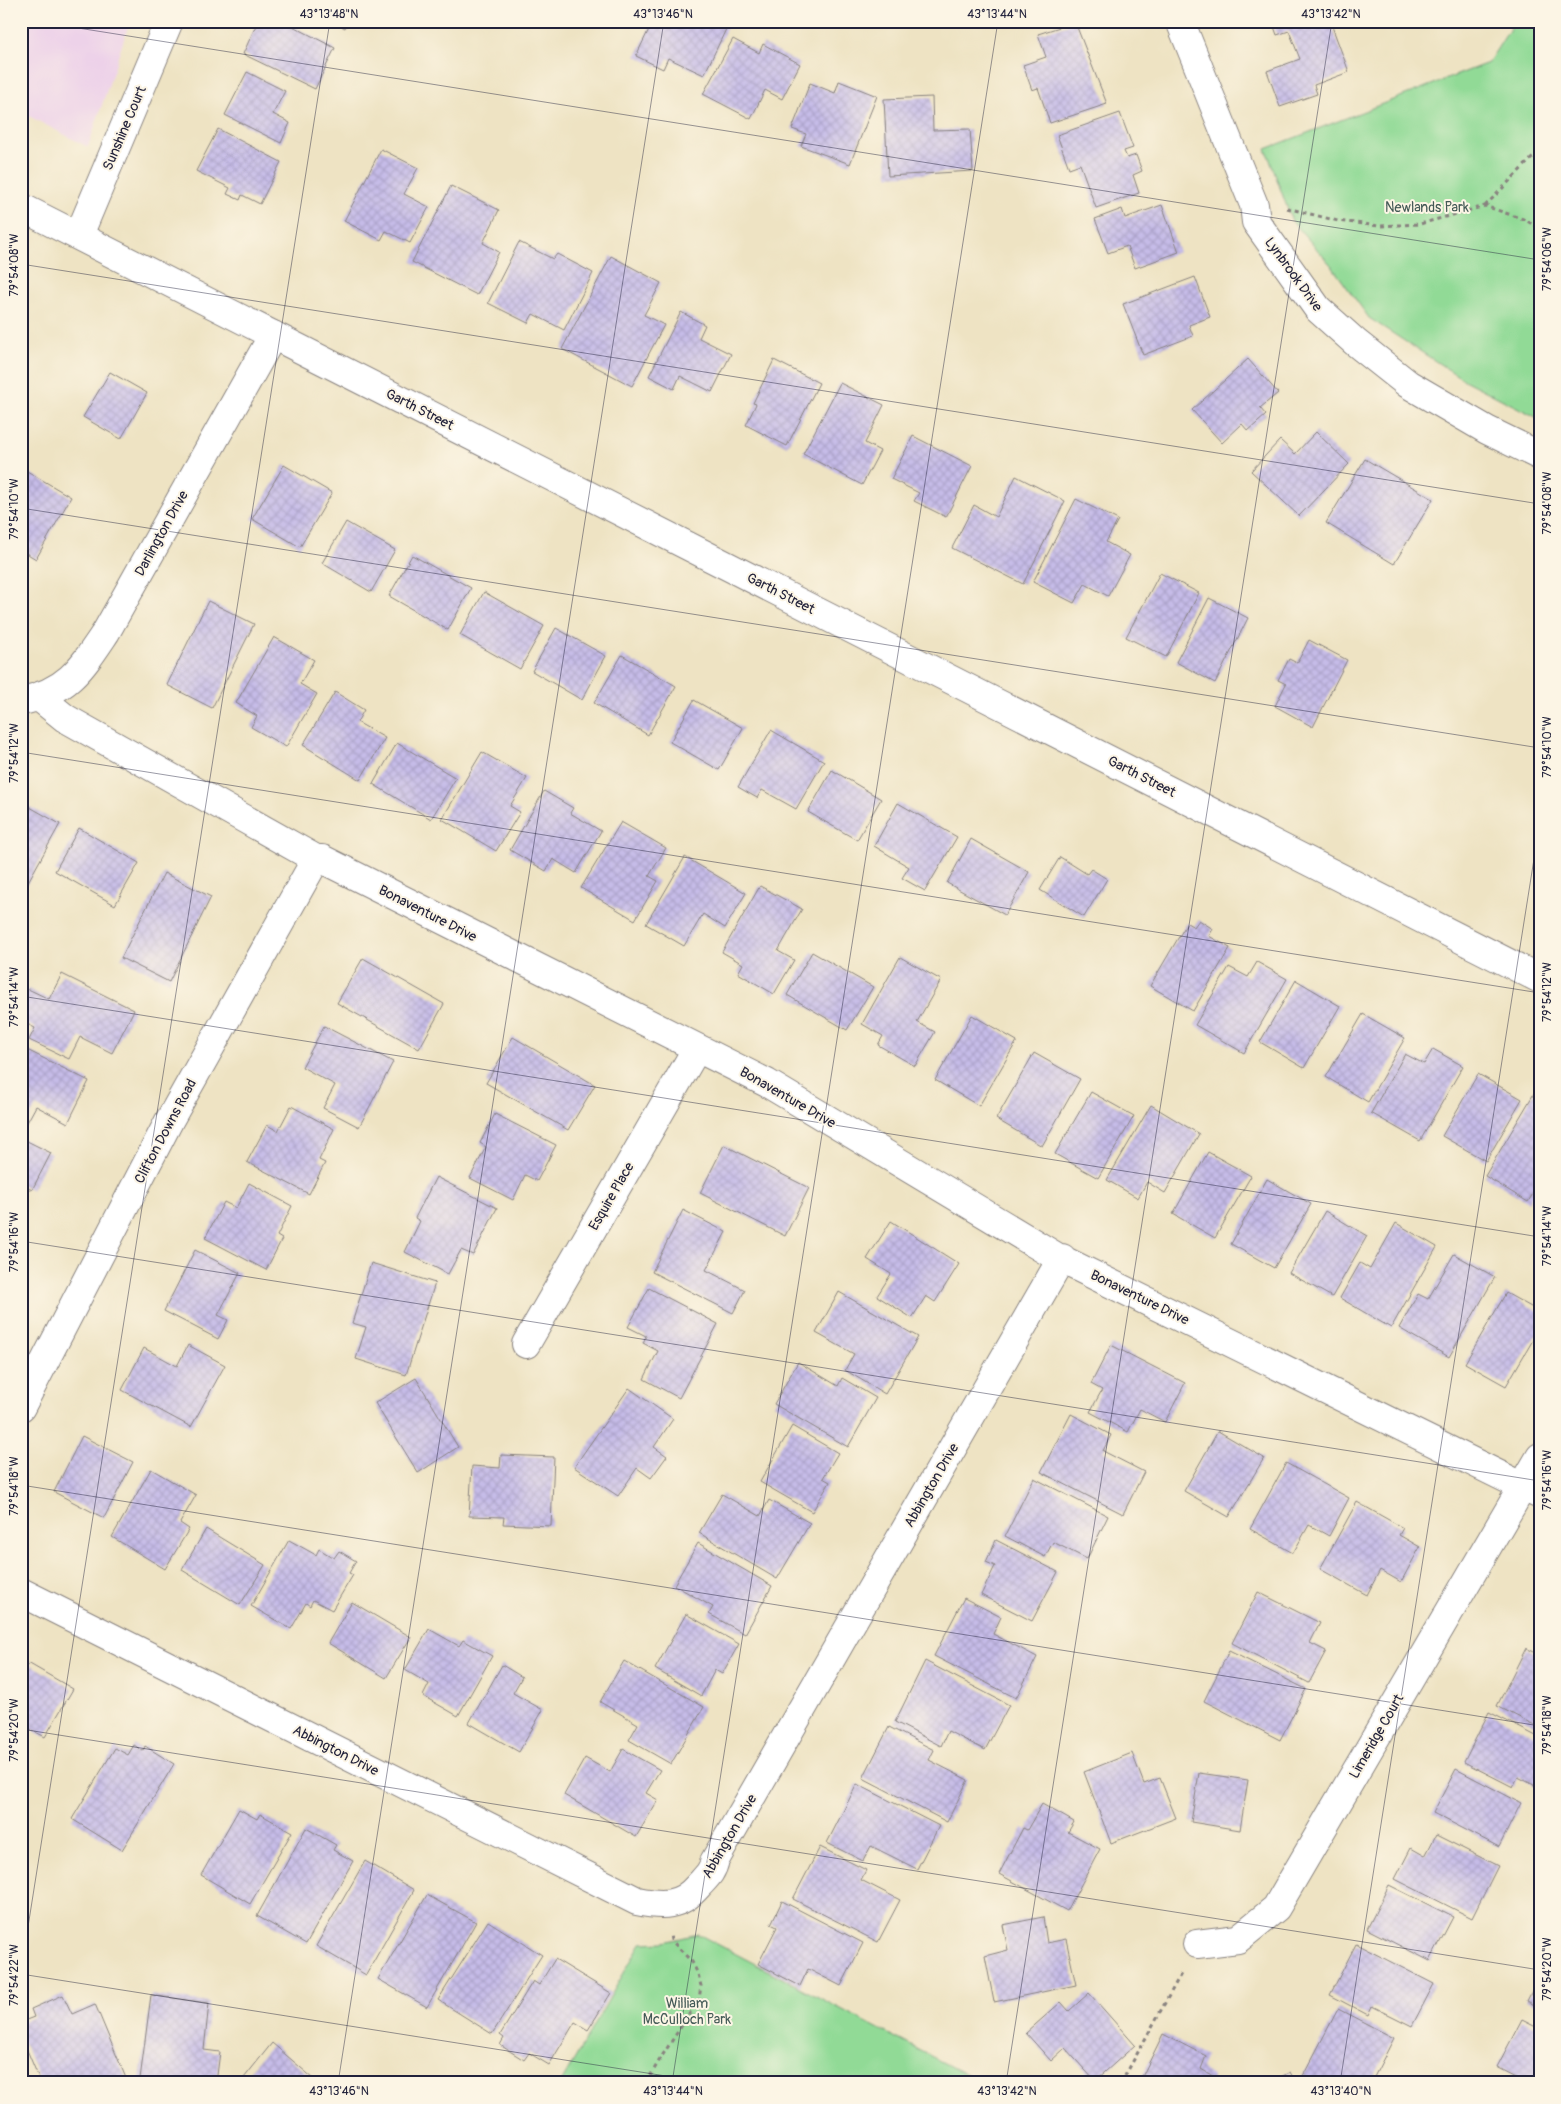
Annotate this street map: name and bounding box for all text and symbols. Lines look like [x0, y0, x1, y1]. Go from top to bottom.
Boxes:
text: 43°13'48"N [300, 7, 358, 22]
text: 43°13'46"N [633, 7, 693, 22]
text: 43°13'44"N [967, 7, 1027, 22]
text: 43°13'42"N [1301, 7, 1361, 22]
street label: Sunshine Court [99, 83, 150, 173]
park label: Newlands Park [1385, 199, 1469, 216]
text: 79°54'06"W [1540, 227, 1555, 291]
text: 79°54'08"W [7, 234, 22, 297]
street label: Lynbrook Drive [1261, 234, 1326, 315]
street label: Garth Street [383, 385, 457, 434]
text: 79°54'08"W [1540, 472, 1555, 535]
text: 79°54'10"W [7, 478, 22, 540]
street label: Darlington Drive [131, 488, 192, 579]
street label: Garth Street [744, 569, 818, 618]
text: 79°54'10"W [1540, 716, 1555, 778]
text: 79°54'12"W [7, 723, 22, 783]
street label: Garth Street [1105, 752, 1179, 801]
street label: Bonaventure Drive [376, 881, 480, 946]
text: 79°54'12"W [1540, 962, 1555, 1022]
text: 79°54'14"W [7, 967, 22, 1027]
street label: Bonaventure Drive [737, 1063, 839, 1132]
street label: Clifton Downs Road [131, 1076, 200, 1186]
street label: Esquire Place [585, 1159, 638, 1233]
text: 79°54'14"W [1540, 1206, 1555, 1266]
text: 79°54'16"W [7, 1212, 22, 1272]
street label: Bonaventure Drive [1088, 1266, 1192, 1329]
street label: Abbington Drive [901, 1440, 962, 1530]
text: 79°54'16"W [1540, 1450, 1555, 1510]
text: 79°54'18"W [7, 1456, 22, 1516]
street label: Limeridge Court [1345, 1691, 1408, 1781]
text: 79°54'18"W [1540, 1695, 1555, 1755]
text: 79°54'20"W [7, 1698, 22, 1762]
street label: Abbington Drive [290, 1722, 382, 1779]
street label: Abbington Drive [699, 1791, 760, 1881]
text: 79°54'20"W [1540, 1937, 1555, 2001]
text: 79°54'22"W [7, 1944, 22, 2006]
park label: William McCulloch Park [643, 1995, 731, 2028]
text: 43°13'46"N [309, 2084, 369, 2099]
text: 43°13'44"N [643, 2084, 703, 2099]
text: 43°13'42"N [977, 2084, 1037, 2099]
text: 43°13'40"N [1311, 2084, 1371, 2099]

